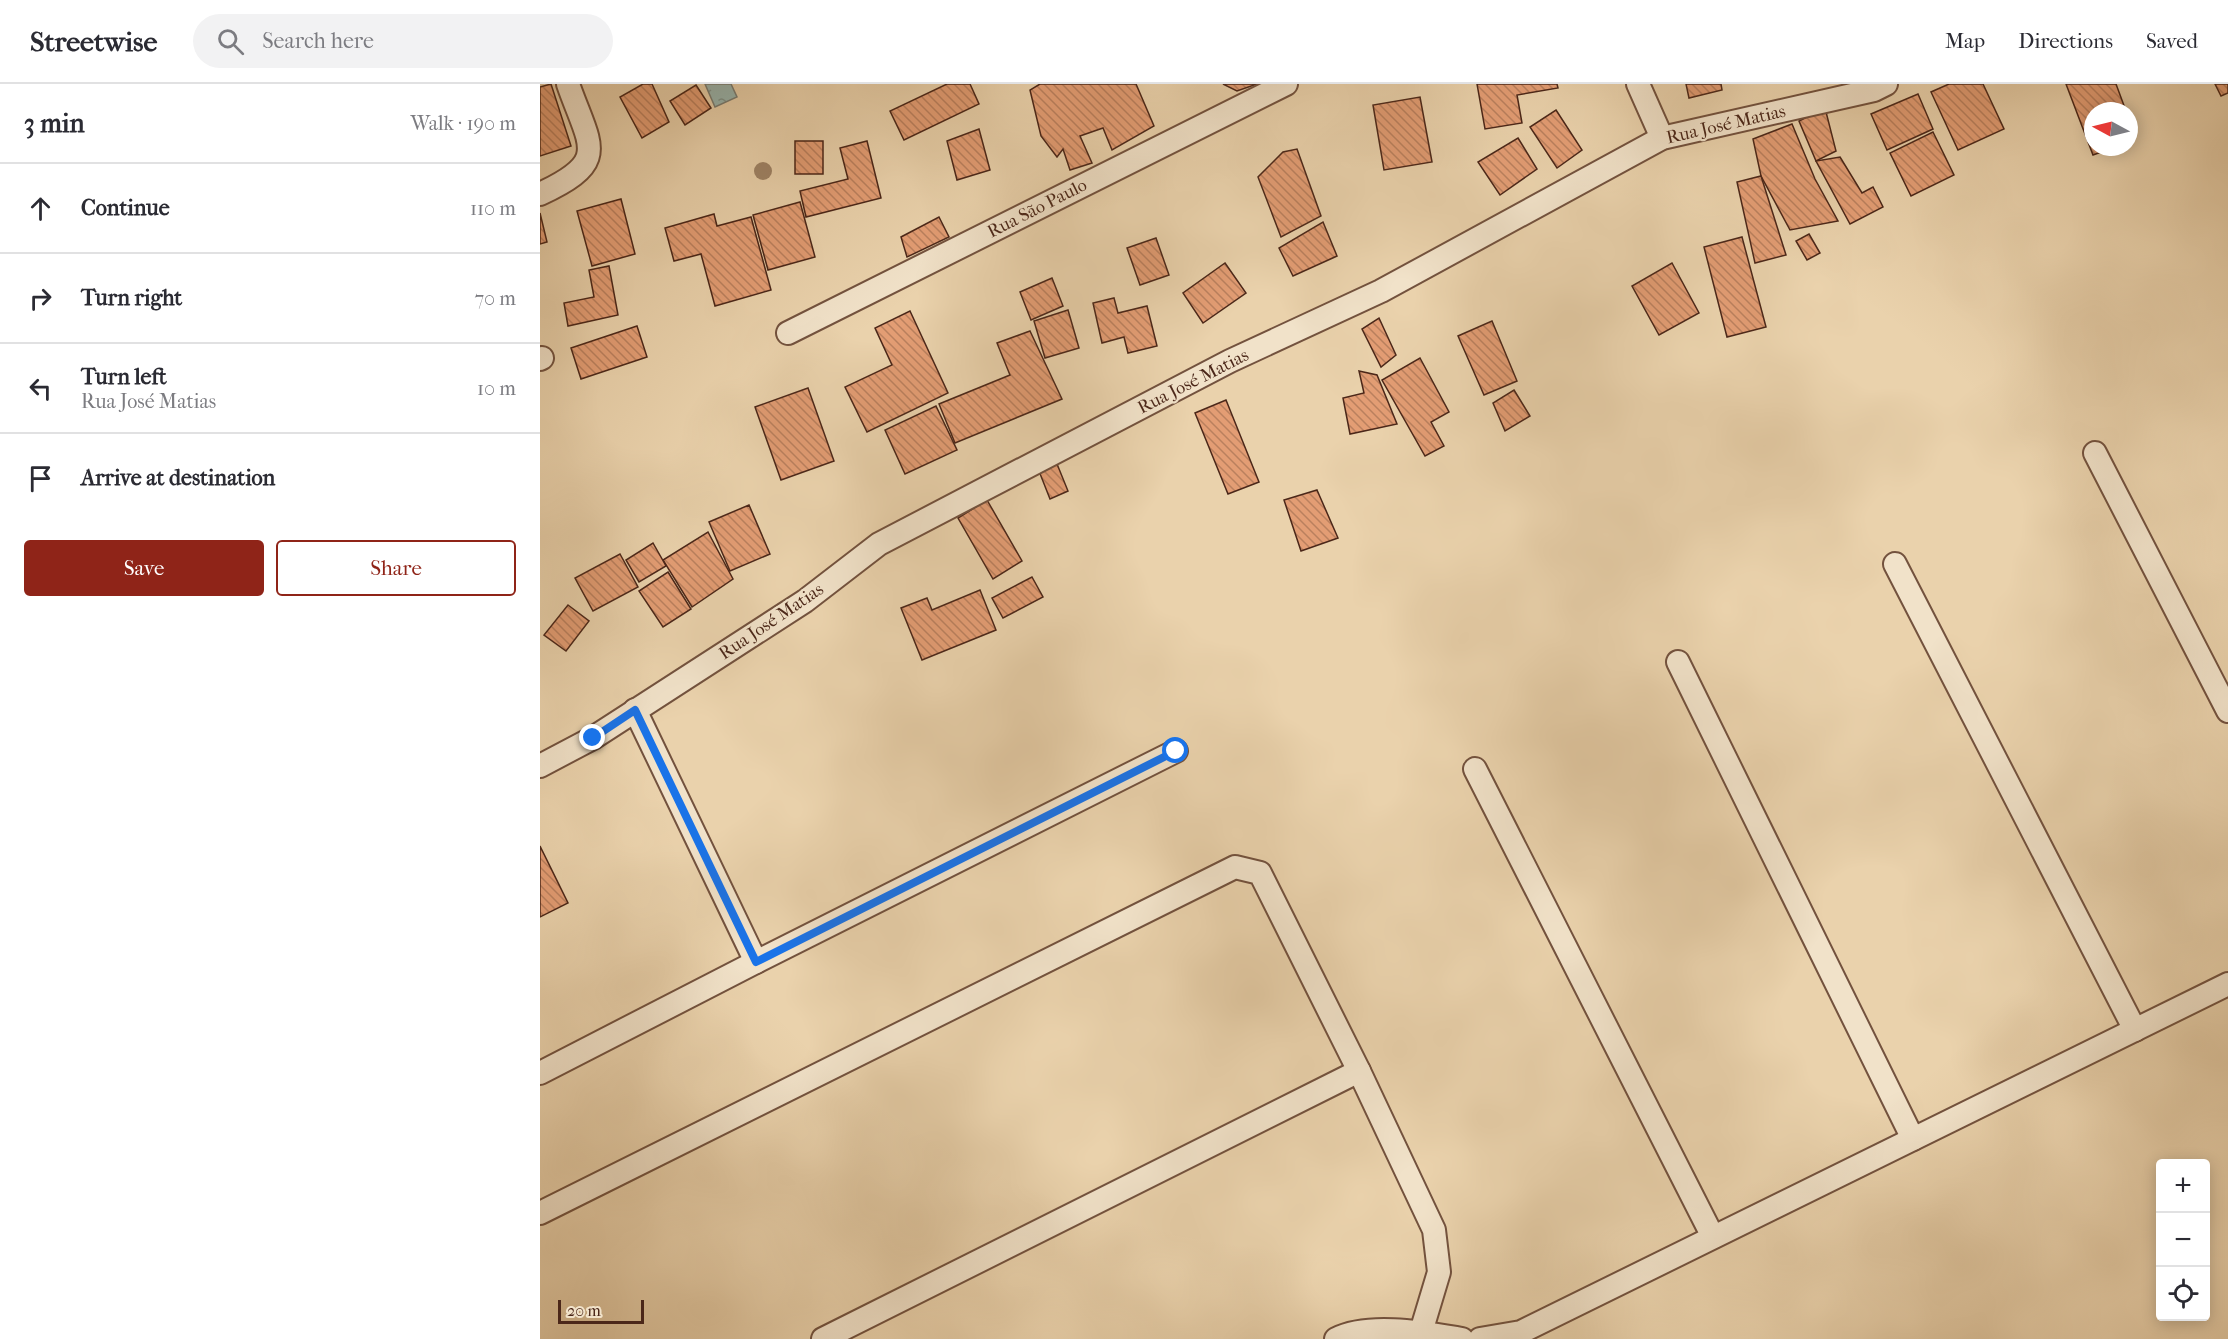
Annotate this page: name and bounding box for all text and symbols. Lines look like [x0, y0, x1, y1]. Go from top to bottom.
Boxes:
search box [193, 14, 613, 68]
text: Streetwise [30, 25, 157, 58]
icon: search [214, 25, 247, 58]
text: Search here [262, 28, 374, 54]
text: Map [1945, 29, 1985, 53]
text: Directions [2018, 29, 2113, 53]
text: Saved [2146, 29, 2198, 53]
street label: Rua José Matias [1665, 101, 1788, 148]
north arrow [2084, 102, 2138, 156]
text: 3 min [24, 108, 85, 139]
text: Walk · 190 m [410, 112, 516, 135]
street label: Rua São Paulo [984, 174, 1090, 243]
icon: ahead [24, 192, 57, 225]
text: Continue [81, 195, 170, 221]
text: 110 m [470, 197, 516, 220]
icon: right [24, 282, 57, 315]
text: Turn right [81, 285, 182, 311]
text: 70 m [474, 287, 516, 310]
street label: Rua José Matias [1134, 344, 1252, 418]
text: Turn left [81, 364, 167, 390]
icon: left [24, 372, 57, 405]
text: 10 m [477, 377, 516, 400]
text: Rua José Matias [81, 390, 216, 413]
icon: arrive [24, 462, 57, 495]
text: Arrive at destination [81, 465, 275, 491]
button: Save [24, 540, 264, 596]
button: Share [276, 540, 516, 596]
street label: Rua José Matias [715, 579, 828, 664]
route end [579, 724, 605, 750]
route start [1162, 737, 1188, 763]
map controls [2156, 1159, 2210, 1321]
button: + [2156, 1159, 2210, 1213]
button: − [2156, 1213, 2210, 1267]
button: locate [2156, 1267, 2210, 1321]
scale bar [558, 1297, 644, 1324]
text: 20 m [567, 1301, 601, 1320]

